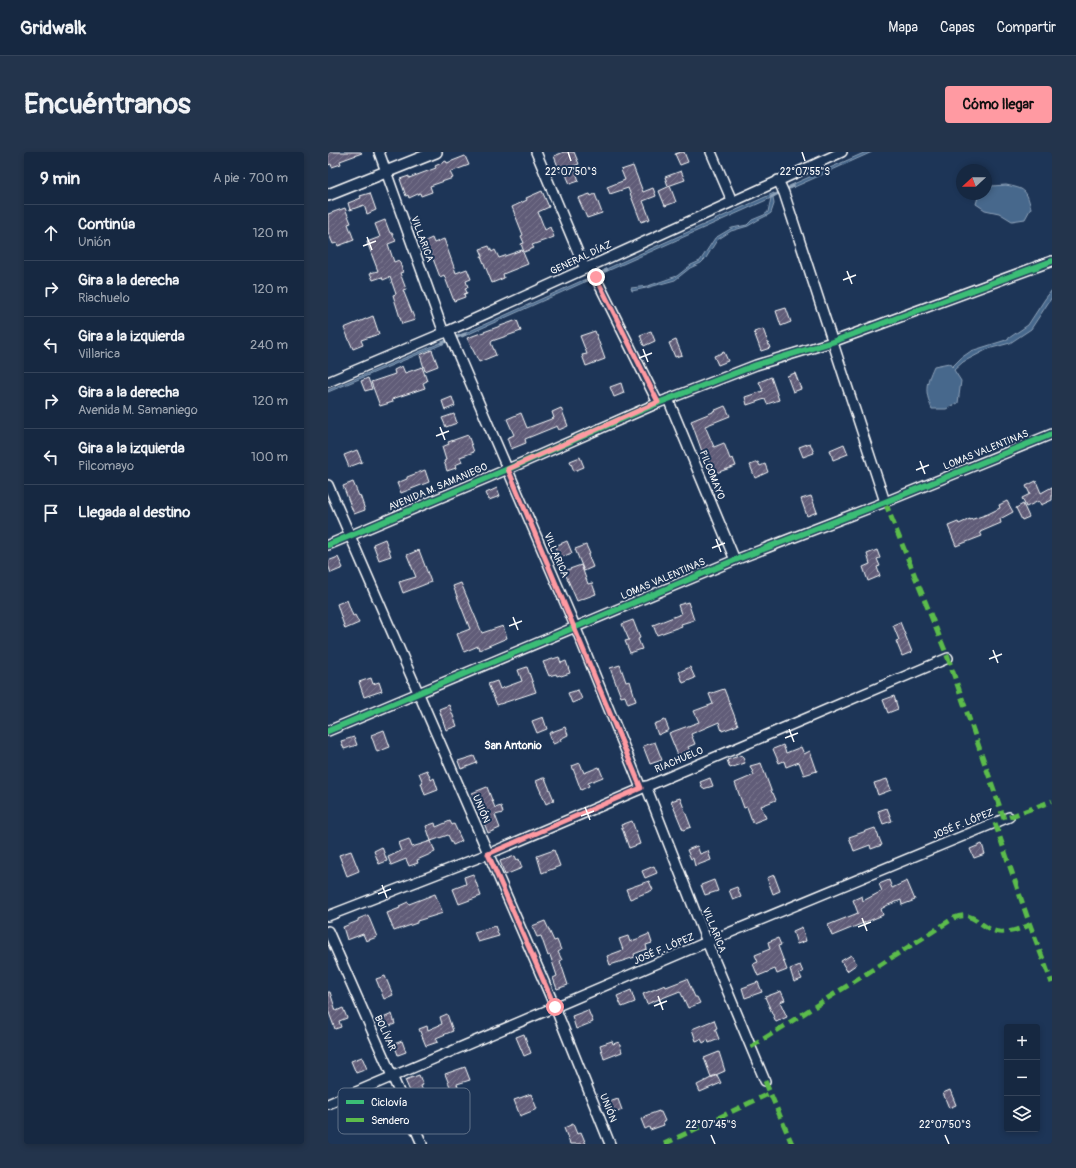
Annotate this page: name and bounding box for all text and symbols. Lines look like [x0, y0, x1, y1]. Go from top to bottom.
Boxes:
text: Gridwalk [20, 16, 86, 40]
text: Mapa [888, 19, 918, 36]
text: Capas [940, 19, 975, 36]
text: Compartir [997, 19, 1056, 36]
button: Cómo llegar [945, 86, 1052, 123]
text: Encuéntranos [24, 87, 191, 122]
north arrow [956, 164, 992, 200]
text: 22°07'50"S [545, 166, 597, 178]
text: 22°07'55"S [780, 166, 830, 178]
text: 9 min [40, 168, 80, 189]
text: A pie · 700 m [213, 170, 288, 186]
street label: VILLARICA [408, 214, 436, 264]
text: Continúa [78, 215, 135, 234]
icon: ahead [40, 222, 62, 244]
text: 120 m [252, 225, 288, 241]
text: Unión [78, 234, 111, 250]
street label: GENERAL DÍAZ [548, 238, 614, 277]
route end [587, 268, 605, 286]
text: Gira a la derecha [78, 271, 179, 290]
icon: right [40, 278, 62, 300]
text: 120 m [252, 281, 288, 297]
text: Riachuelo [78, 290, 130, 306]
text: Gira a la izquierda [78, 327, 185, 346]
icon: left [40, 334, 62, 356]
text: 240 m [250, 337, 288, 353]
text: Villarica [78, 346, 120, 362]
text: Gira a la derecha [78, 383, 179, 402]
icon: right [40, 390, 62, 412]
text: 120 m [252, 393, 288, 409]
text: Avenida M. Samaniego [78, 402, 198, 418]
street label: LOMAS VALENTINAS [942, 427, 1030, 473]
text: Gira a la izquierda [78, 439, 185, 458]
icon: left [40, 446, 62, 468]
text: 100 m [251, 449, 288, 465]
street label: PILCOMAYO [697, 449, 727, 501]
text: Pilcomayo [78, 458, 134, 474]
street label: AVENIDA M. SAMANIEGO [387, 461, 489, 513]
icon: arrive [40, 502, 62, 524]
text: Llegada al destino [78, 503, 190, 522]
street label: VILLARICA [541, 531, 571, 580]
street label: LOMAS VALENTINAS [619, 556, 707, 602]
district label: San Antonio [484, 739, 542, 752]
street label: RIACHUELO [653, 744, 705, 776]
street label: UNIÓN [470, 792, 494, 825]
street label: JOSÉ F. LÓPEZ [930, 804, 996, 842]
street label: VILLARICA [699, 906, 729, 955]
street label: JOSÉ F. LÓPEZ [631, 929, 696, 967]
route start [546, 998, 564, 1016]
street label: BOLÍVAR [372, 1013, 399, 1053]
map controls [1004, 1024, 1040, 1132]
button: + [1004, 1024, 1040, 1060]
button: − [1004, 1060, 1040, 1096]
legend [338, 1088, 470, 1134]
street label: UNIÓN [597, 1091, 621, 1124]
text: Ciclovía [371, 1096, 407, 1109]
button: layers [1004, 1096, 1040, 1132]
text: Sendero [371, 1114, 409, 1127]
text: 22°07'45"S [686, 1119, 737, 1131]
text: 22°07'50"S [919, 1119, 971, 1131]

